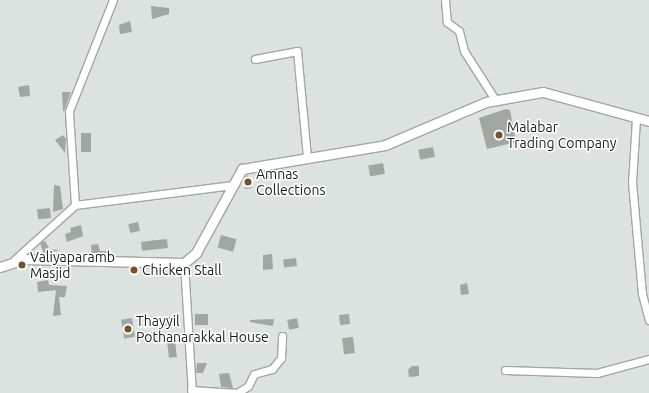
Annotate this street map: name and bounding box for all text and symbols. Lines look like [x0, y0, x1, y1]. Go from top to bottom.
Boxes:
place label: Malabar Trading Company [507, 119, 616, 152]
marker: Malabar Trading Company [494, 130, 504, 140]
place label: Amnas Collections [256, 166, 325, 198]
marker: Amnas Collections [243, 177, 253, 187]
place label: Valiyaparamb Masjid [30, 249, 115, 282]
marker: Valiyaparamb Masjid [17, 260, 27, 270]
place label: Chicken Stall [142, 262, 222, 278]
marker: Chicken Stall [129, 265, 139, 275]
place label: Thayyil Pothanarakkal House [136, 313, 269, 346]
marker: Thayyil Pothanarakkal House [123, 324, 133, 334]

